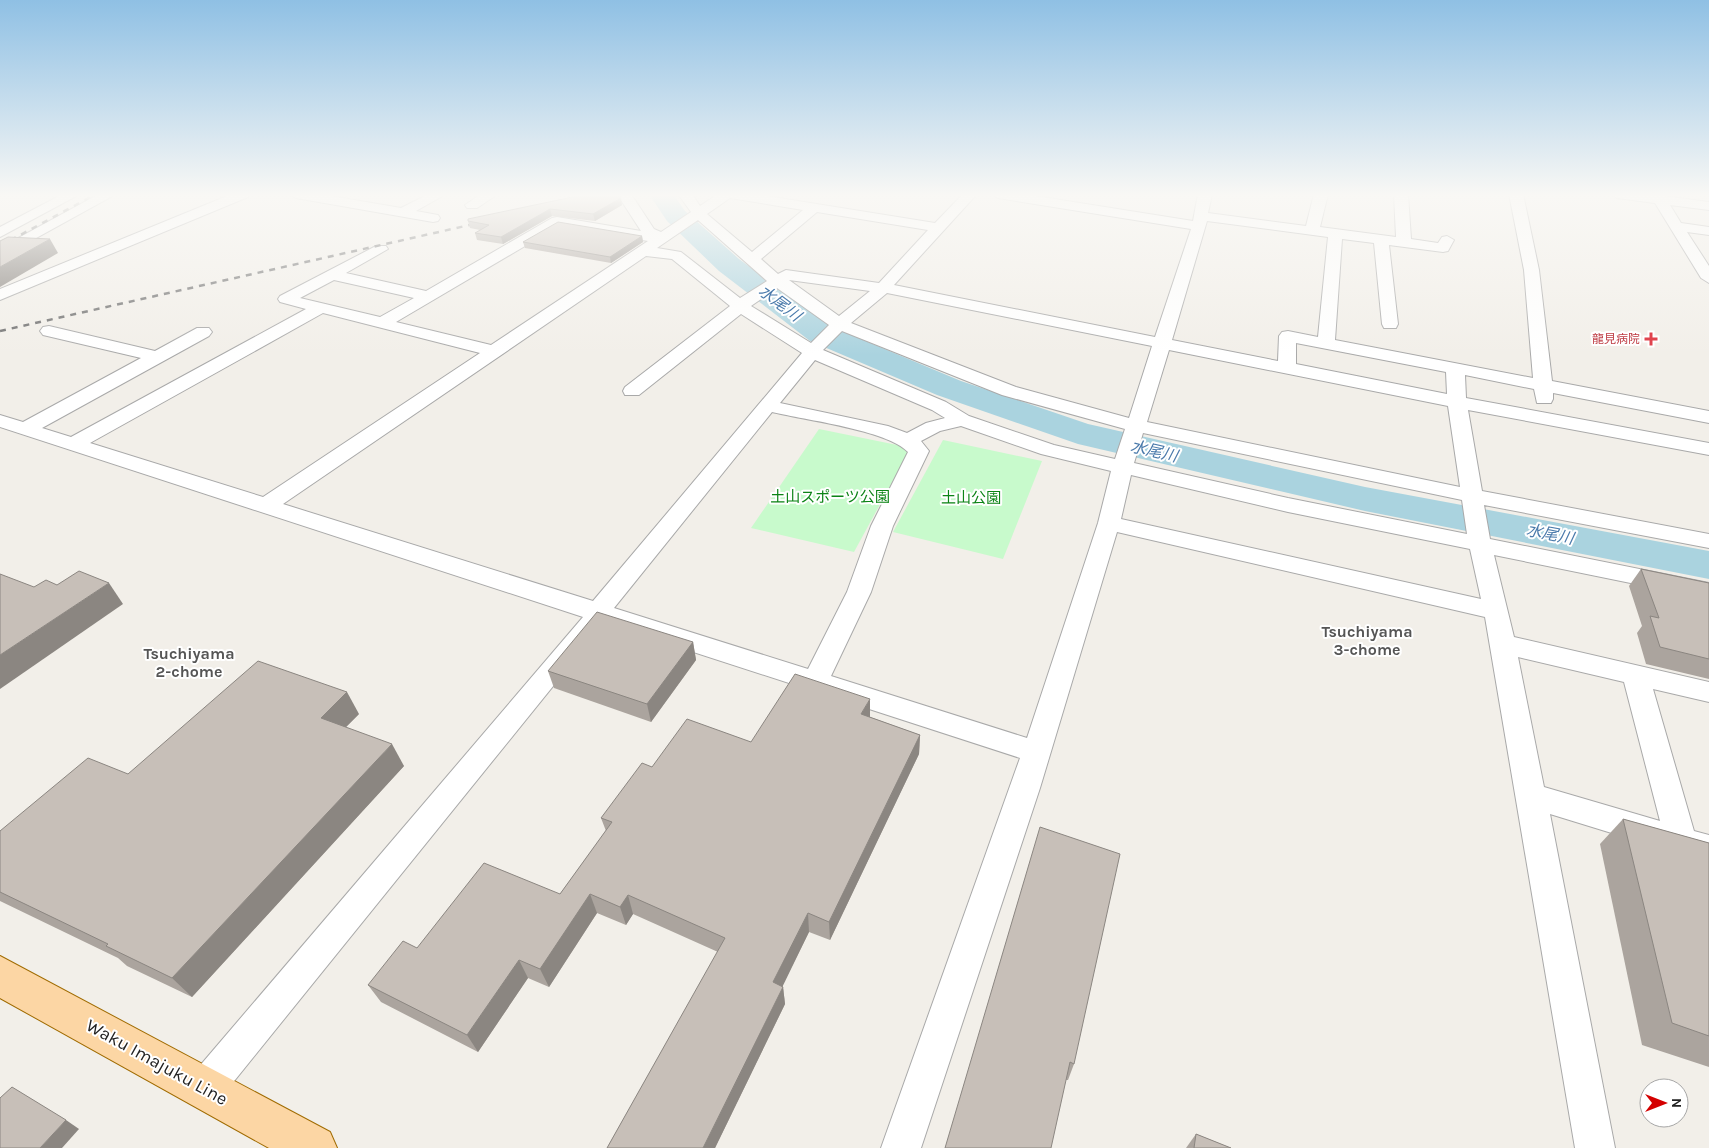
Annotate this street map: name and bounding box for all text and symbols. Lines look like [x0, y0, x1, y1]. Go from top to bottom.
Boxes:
water label: 水尾川 [755, 281, 806, 326]
place label: 龍見病院 [1592, 332, 1640, 346]
marker: 龍見病院 [1644, 332, 1658, 346]
water label: 水尾川 [1128, 436, 1181, 466]
park label: 土山スポーツ公園 [770, 488, 890, 506]
park label: 土山公園 [941, 489, 1001, 507]
water label: 水尾川 [1525, 520, 1577, 548]
district label: Tsuchiyama 3-chome [1321, 622, 1413, 659]
district label: Tsuchiyama 2-chome [143, 644, 235, 681]
street label: Waku Imajuku Line [82, 1014, 232, 1110]
north arrow [1639, 1078, 1689, 1128]
text: N [1668, 1098, 1685, 1108]

